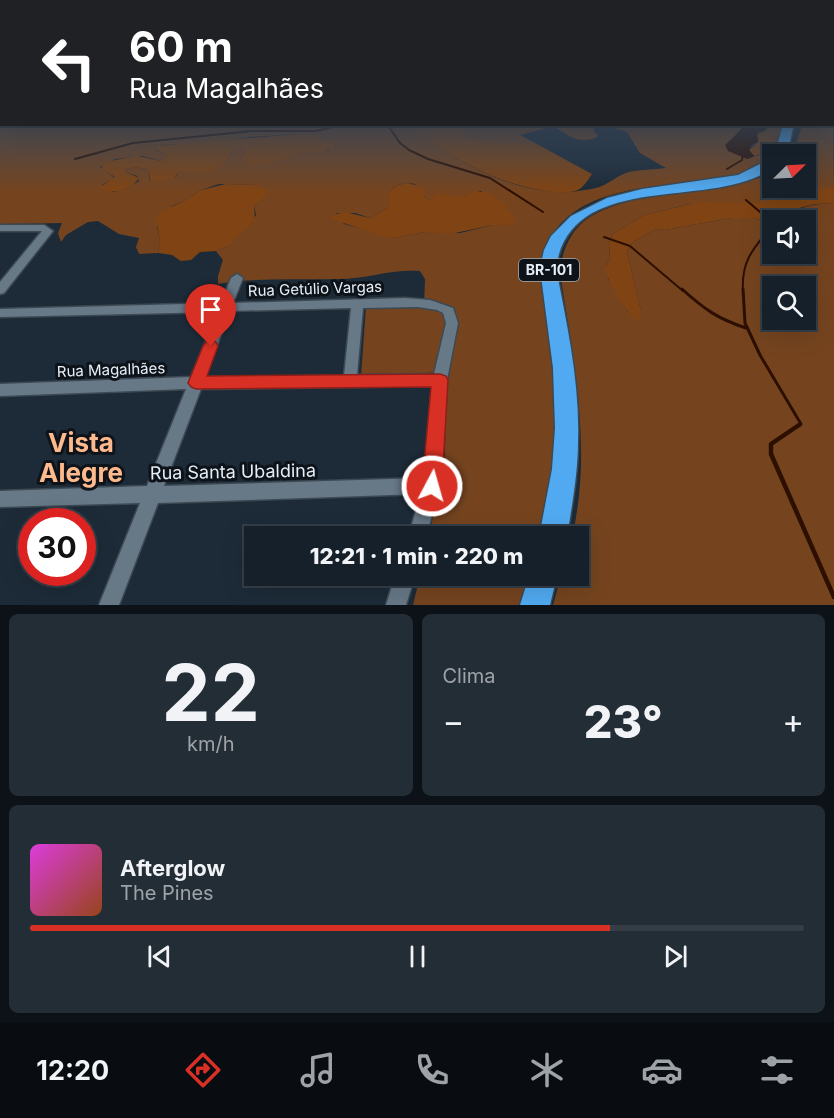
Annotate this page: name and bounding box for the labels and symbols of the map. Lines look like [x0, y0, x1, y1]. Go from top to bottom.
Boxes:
north arrow [762, 144, 816, 198]
road number: BR-101 [519, 259, 579, 281]
street label: Rua Getúlio Vargas [248, 277, 383, 300]
pin [185, 284, 236, 346]
street label: Rua Magalhães [57, 358, 166, 381]
district label: Vista Alegre [39, 427, 123, 488]
position arrow [400, 454, 464, 518]
street label: Rua Santa Ubaldina [150, 460, 316, 483]
speed limit sign: 30 [18, 508, 96, 586]

